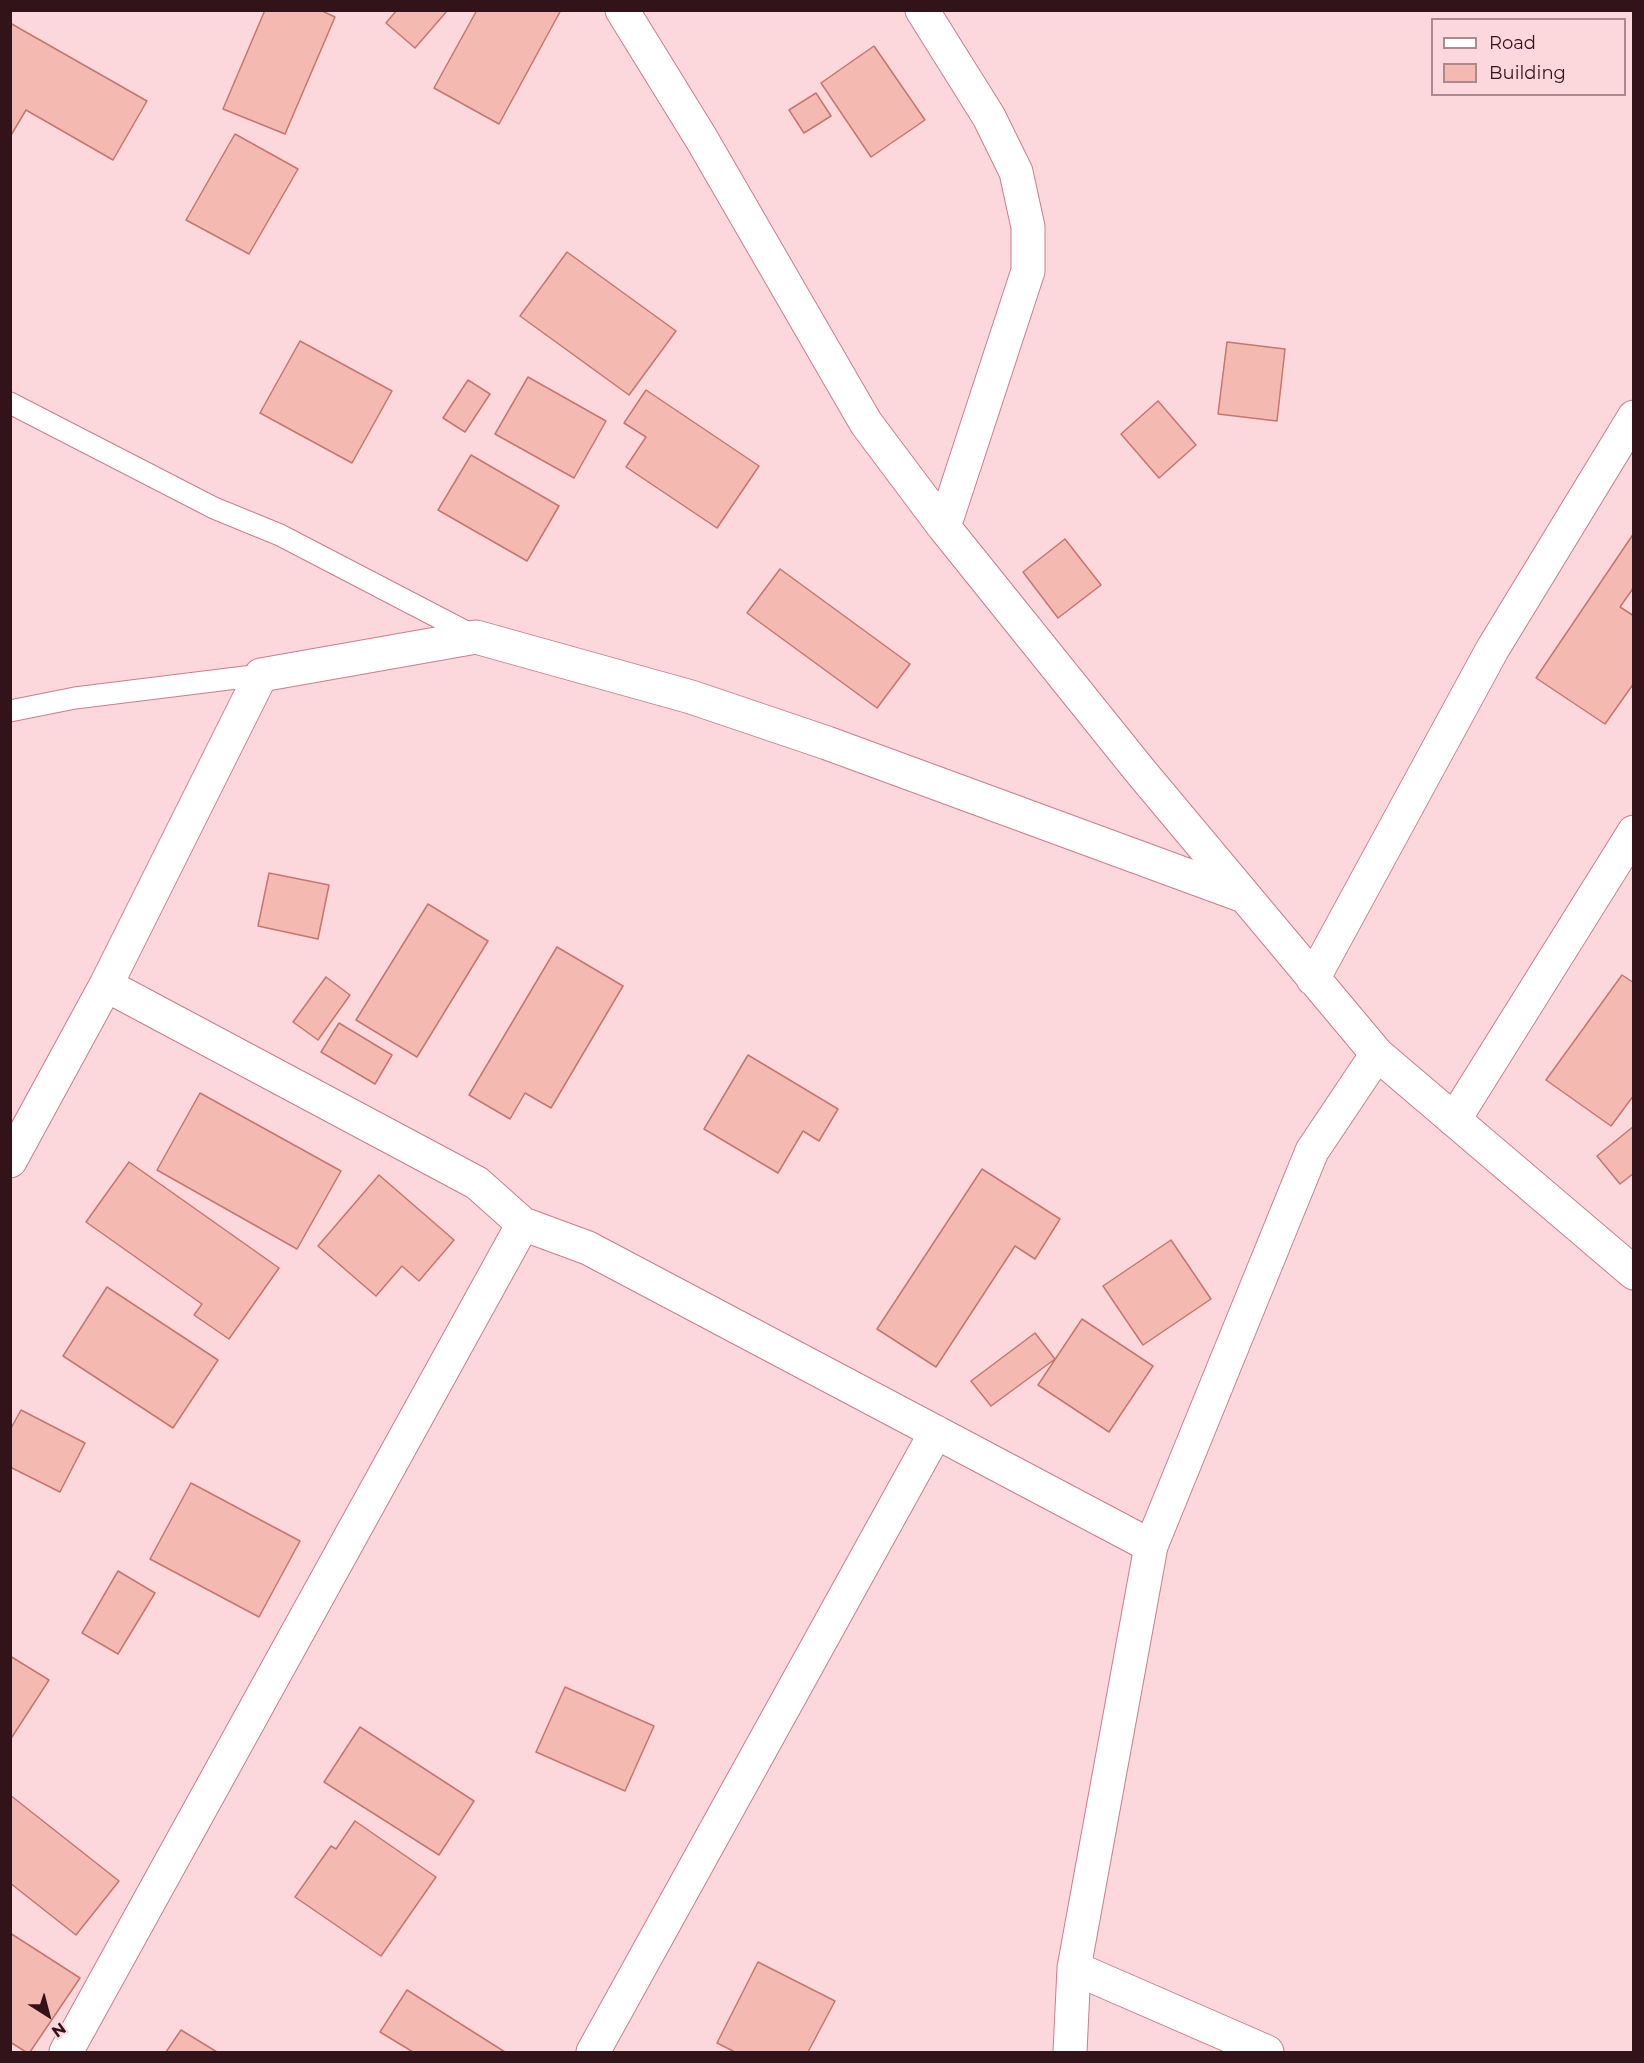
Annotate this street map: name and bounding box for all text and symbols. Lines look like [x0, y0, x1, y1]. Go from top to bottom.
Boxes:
legend [1431, 18, 1626, 96]
text: Road [1489, 32, 1536, 54]
text: Building [1489, 62, 1566, 84]
north arrow [18, 1985, 78, 2045]
text: N [48, 2018, 70, 2041]

